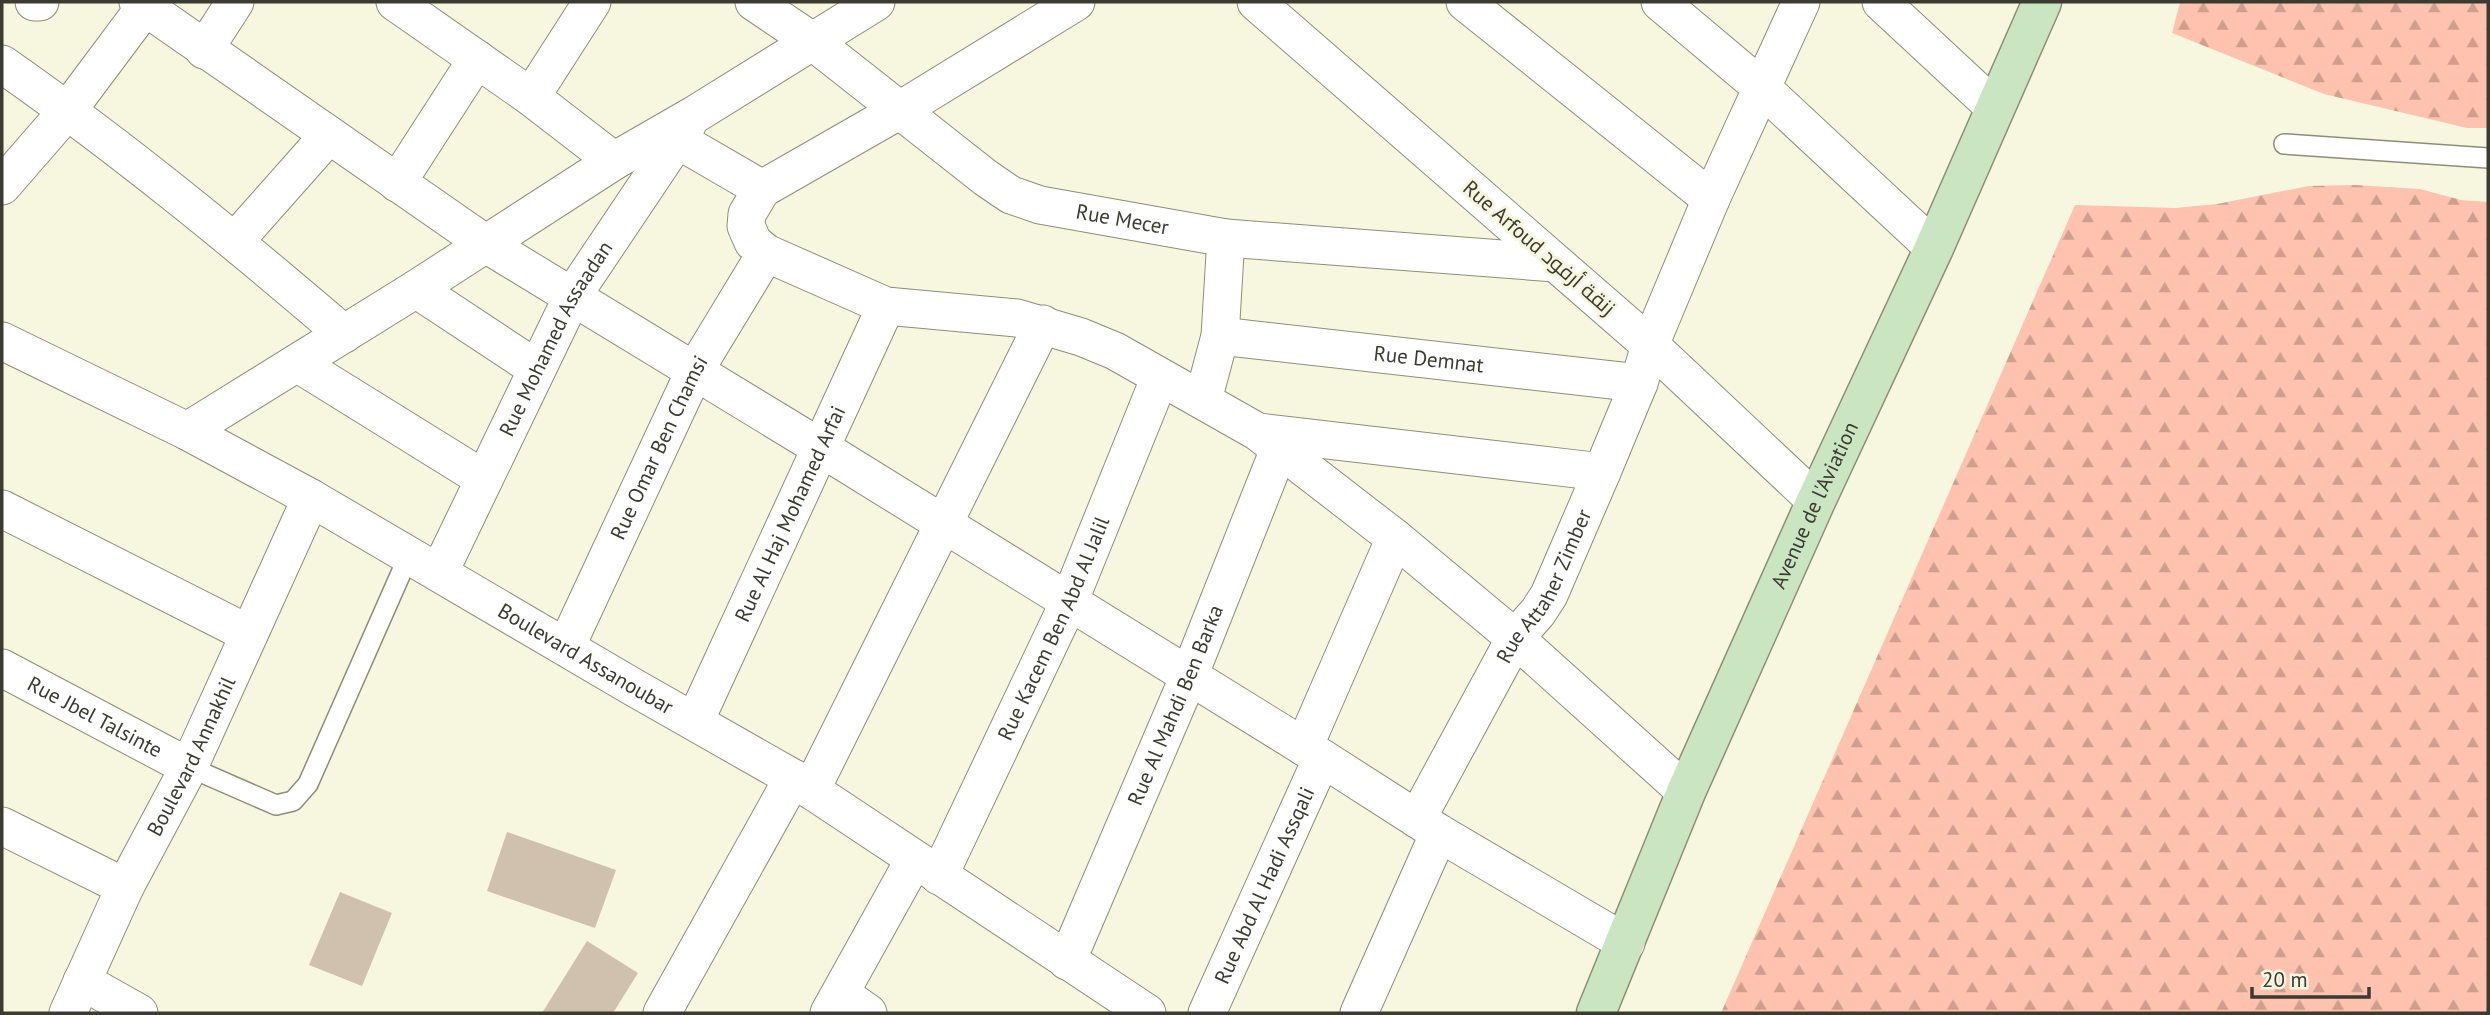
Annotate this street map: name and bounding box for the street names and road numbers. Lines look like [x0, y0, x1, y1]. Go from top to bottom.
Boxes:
street label: Rue Arfoud زنقة أرفود [1458, 174, 1621, 321]
street label: Rue Mecer [1074, 198, 1171, 241]
street label: Rue Mohamed Assaadan [493, 235, 618, 441]
street label: Rue Demnat [1372, 339, 1485, 378]
street label: Rue Omar Ben Chamsi [604, 350, 714, 544]
street label: Rue Al Haj Mohamed Arfai [728, 401, 851, 626]
street label: Avenue de l'Aviation [1765, 417, 1864, 593]
street label: Rue Attaher Zimber [1490, 505, 1597, 668]
street label: Rue Kacem Ben Abd Al Jalil [991, 512, 1115, 745]
street label: Boulevard Assanoubar [493, 597, 678, 720]
street label: Rue Al Mahdi Ben Barka [1121, 601, 1229, 809]
street label: Rue Jbel Talsinte [23, 670, 167, 763]
street label: Boulevard Annakhil [141, 672, 241, 841]
street label: Rue Abd Al Hadi Assqali [1208, 783, 1320, 988]

